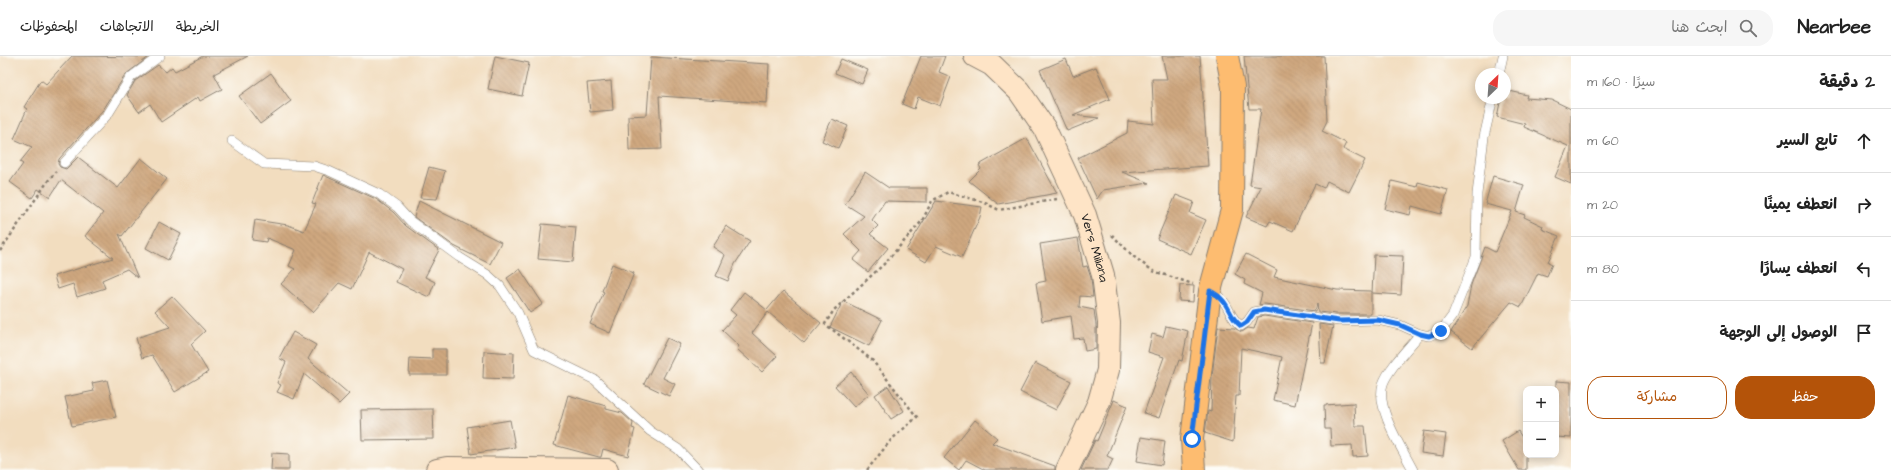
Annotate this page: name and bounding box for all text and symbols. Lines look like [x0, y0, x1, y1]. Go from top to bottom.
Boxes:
search box [1493, 10, 1773, 46]
text: Nearbee [1797, 14, 1871, 41]
text: المحفوظات [20, 17, 78, 37]
text: الاتجاهات [100, 17, 154, 37]
text: الخريطة [176, 17, 219, 37]
text: ابحث هنا [1671, 17, 1727, 38]
icon: search [1737, 17, 1759, 39]
north arrow [1475, 68, 1511, 104]
text: 2 دقيقة [1819, 70, 1875, 94]
text: سيرًا · 160 m [1587, 73, 1655, 91]
text: تابع السير [1778, 130, 1837, 151]
icon: ahead [1853, 130, 1875, 152]
text: 60 m [1587, 132, 1619, 150]
text: انعطف يمينًا [1764, 194, 1837, 215]
icon: right [1853, 194, 1875, 216]
text: 20 m [1587, 196, 1618, 214]
street label: Vers Miliana [1076, 212, 1113, 284]
text: انعطف يسارًا [1760, 258, 1837, 279]
icon: left [1853, 258, 1875, 280]
text: 80 m [1587, 260, 1619, 278]
route end [1432, 322, 1450, 340]
text: الوصول إلى الوجهة [1720, 322, 1837, 343]
icon: arrive [1853, 322, 1875, 344]
button: مشاركة [1587, 376, 1727, 419]
button: حفظ [1735, 376, 1875, 419]
map controls [1523, 386, 1559, 458]
button: + [1523, 386, 1559, 422]
button: − [1523, 422, 1559, 458]
route start [1183, 430, 1201, 448]

